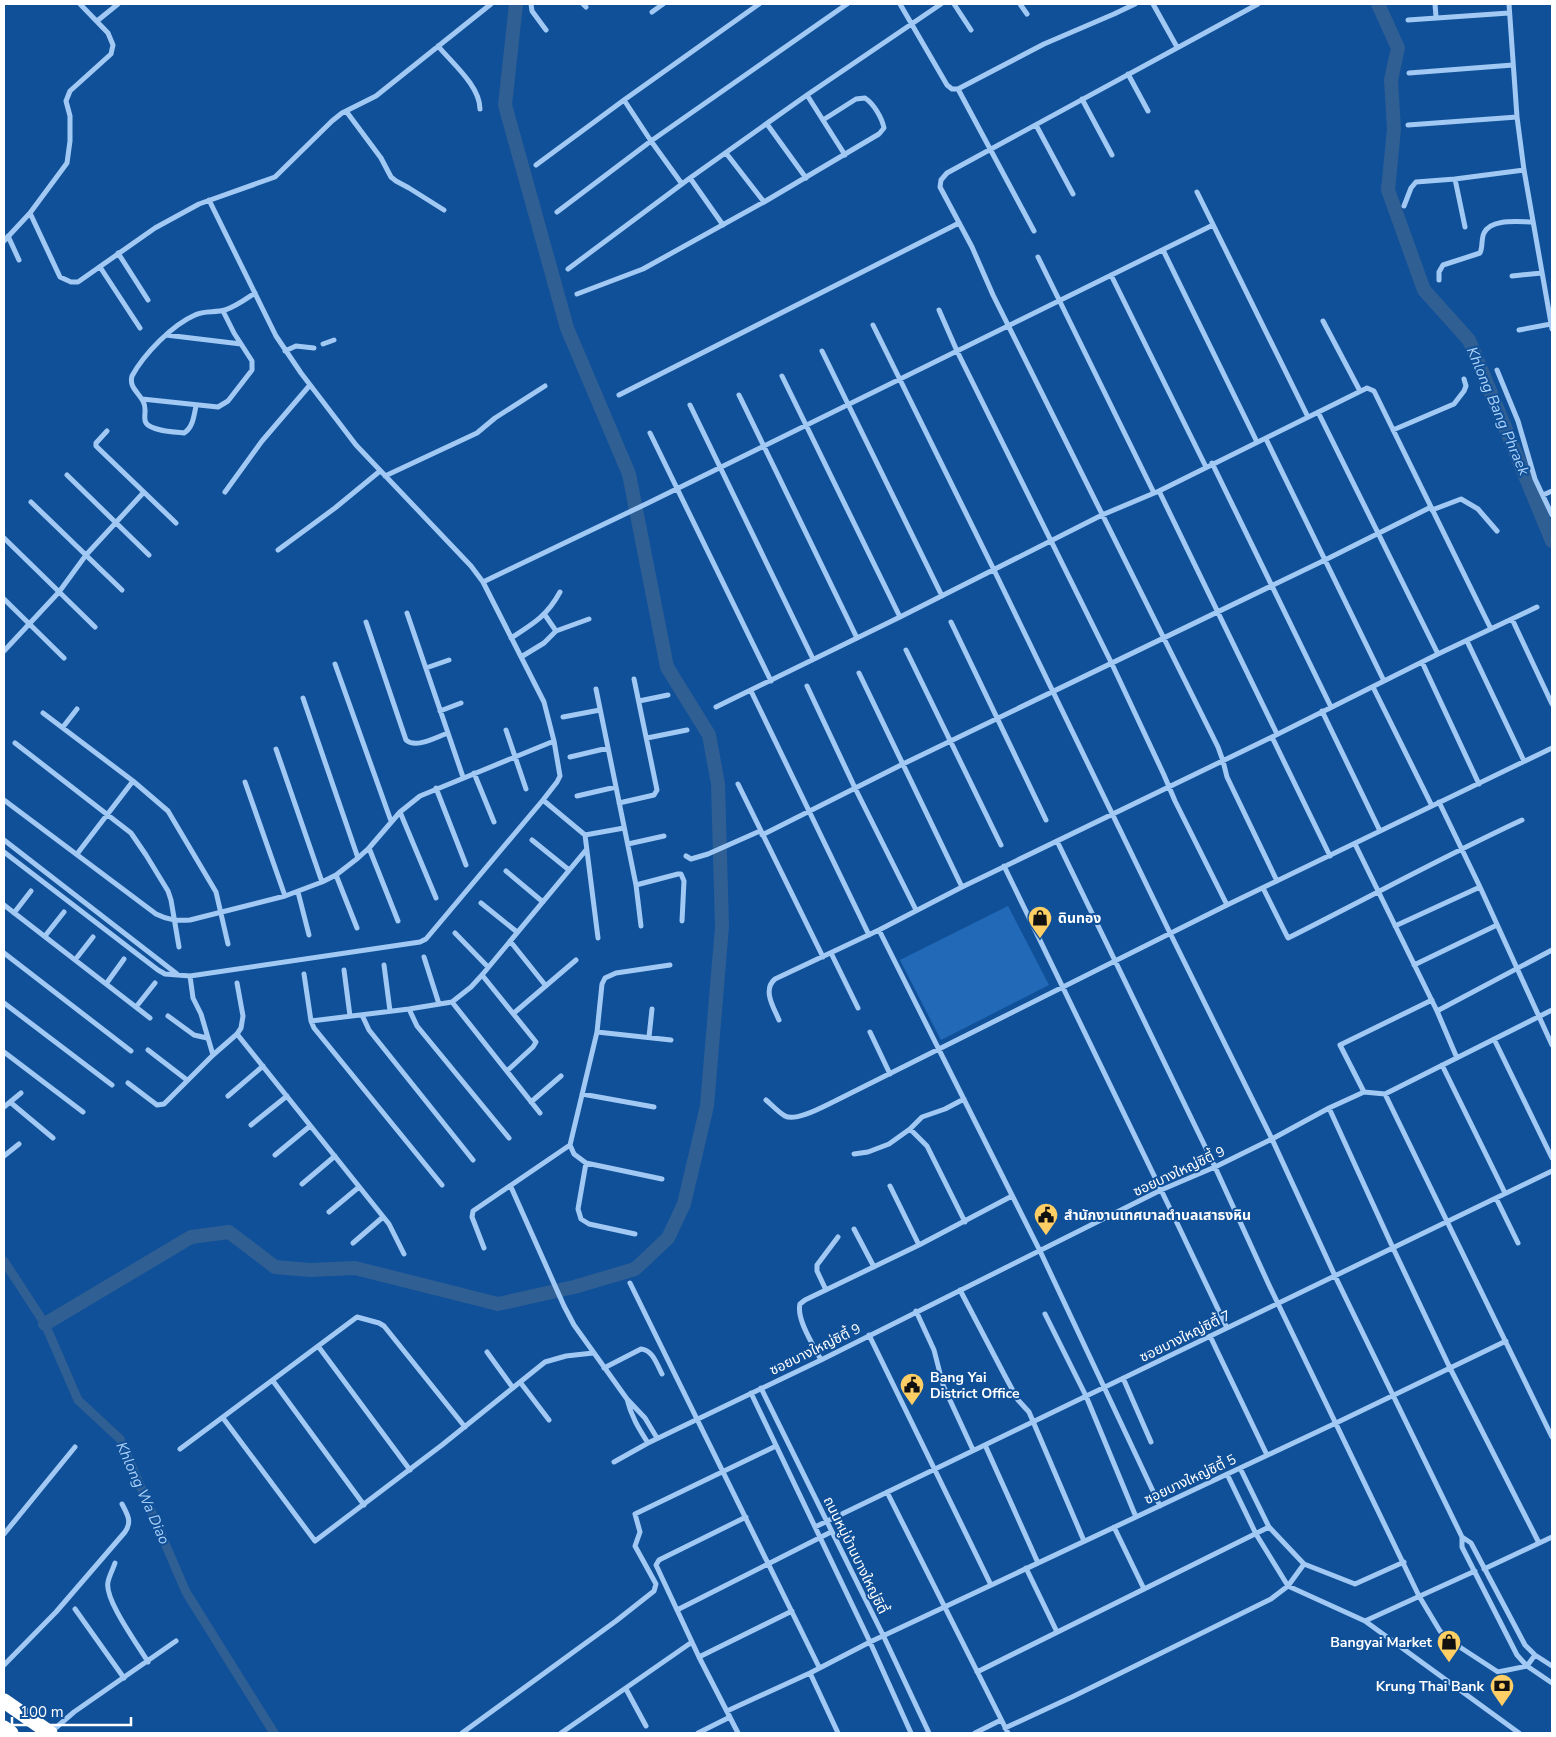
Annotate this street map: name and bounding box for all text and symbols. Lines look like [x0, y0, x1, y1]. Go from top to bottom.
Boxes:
water label: Khlong Bang Phraek [1462, 344, 1534, 479]
shop icon: ดินทอง [1027, 905, 1053, 939]
place label: ดินทอง [1058, 909, 1101, 928]
street label: ซอยบางใหญ่ซิตี้ 9 [1130, 1141, 1228, 1201]
public building icon: สำนักงานเทศบาลตำบลเสาธงหิน [1033, 1202, 1059, 1236]
place label: สำนักงานเทศบาลตำบลเสาธงหิน [1064, 1206, 1251, 1225]
street label: ซอยบางใหญ่ซิตี้ 7 [1136, 1305, 1234, 1367]
street label: ซอยบางใหญ่ซิตี้ 9 [766, 1318, 864, 1380]
place label: Bang Yai District Office [930, 1368, 1020, 1403]
public building icon: Bang Yai District Office [899, 1372, 925, 1406]
water label: Khlong Wa Diao [111, 1439, 175, 1547]
street label: ซอยบางใหญ่ซิตี้ 5 [1141, 1449, 1239, 1509]
street label: ถนนหมู่บ้านบางใหญ่ซิตี้ [819, 1493, 893, 1617]
shop icon: Bangyai Market [1436, 1629, 1462, 1663]
place label: Bangyai Market [1330, 1633, 1433, 1652]
bank icon: Krung Thai Bank [1489, 1673, 1515, 1707]
place label: Krung Thai Bank [1376, 1677, 1484, 1696]
scale bar [12, 1694, 131, 1726]
text: 100 m [20, 1702, 64, 1722]

